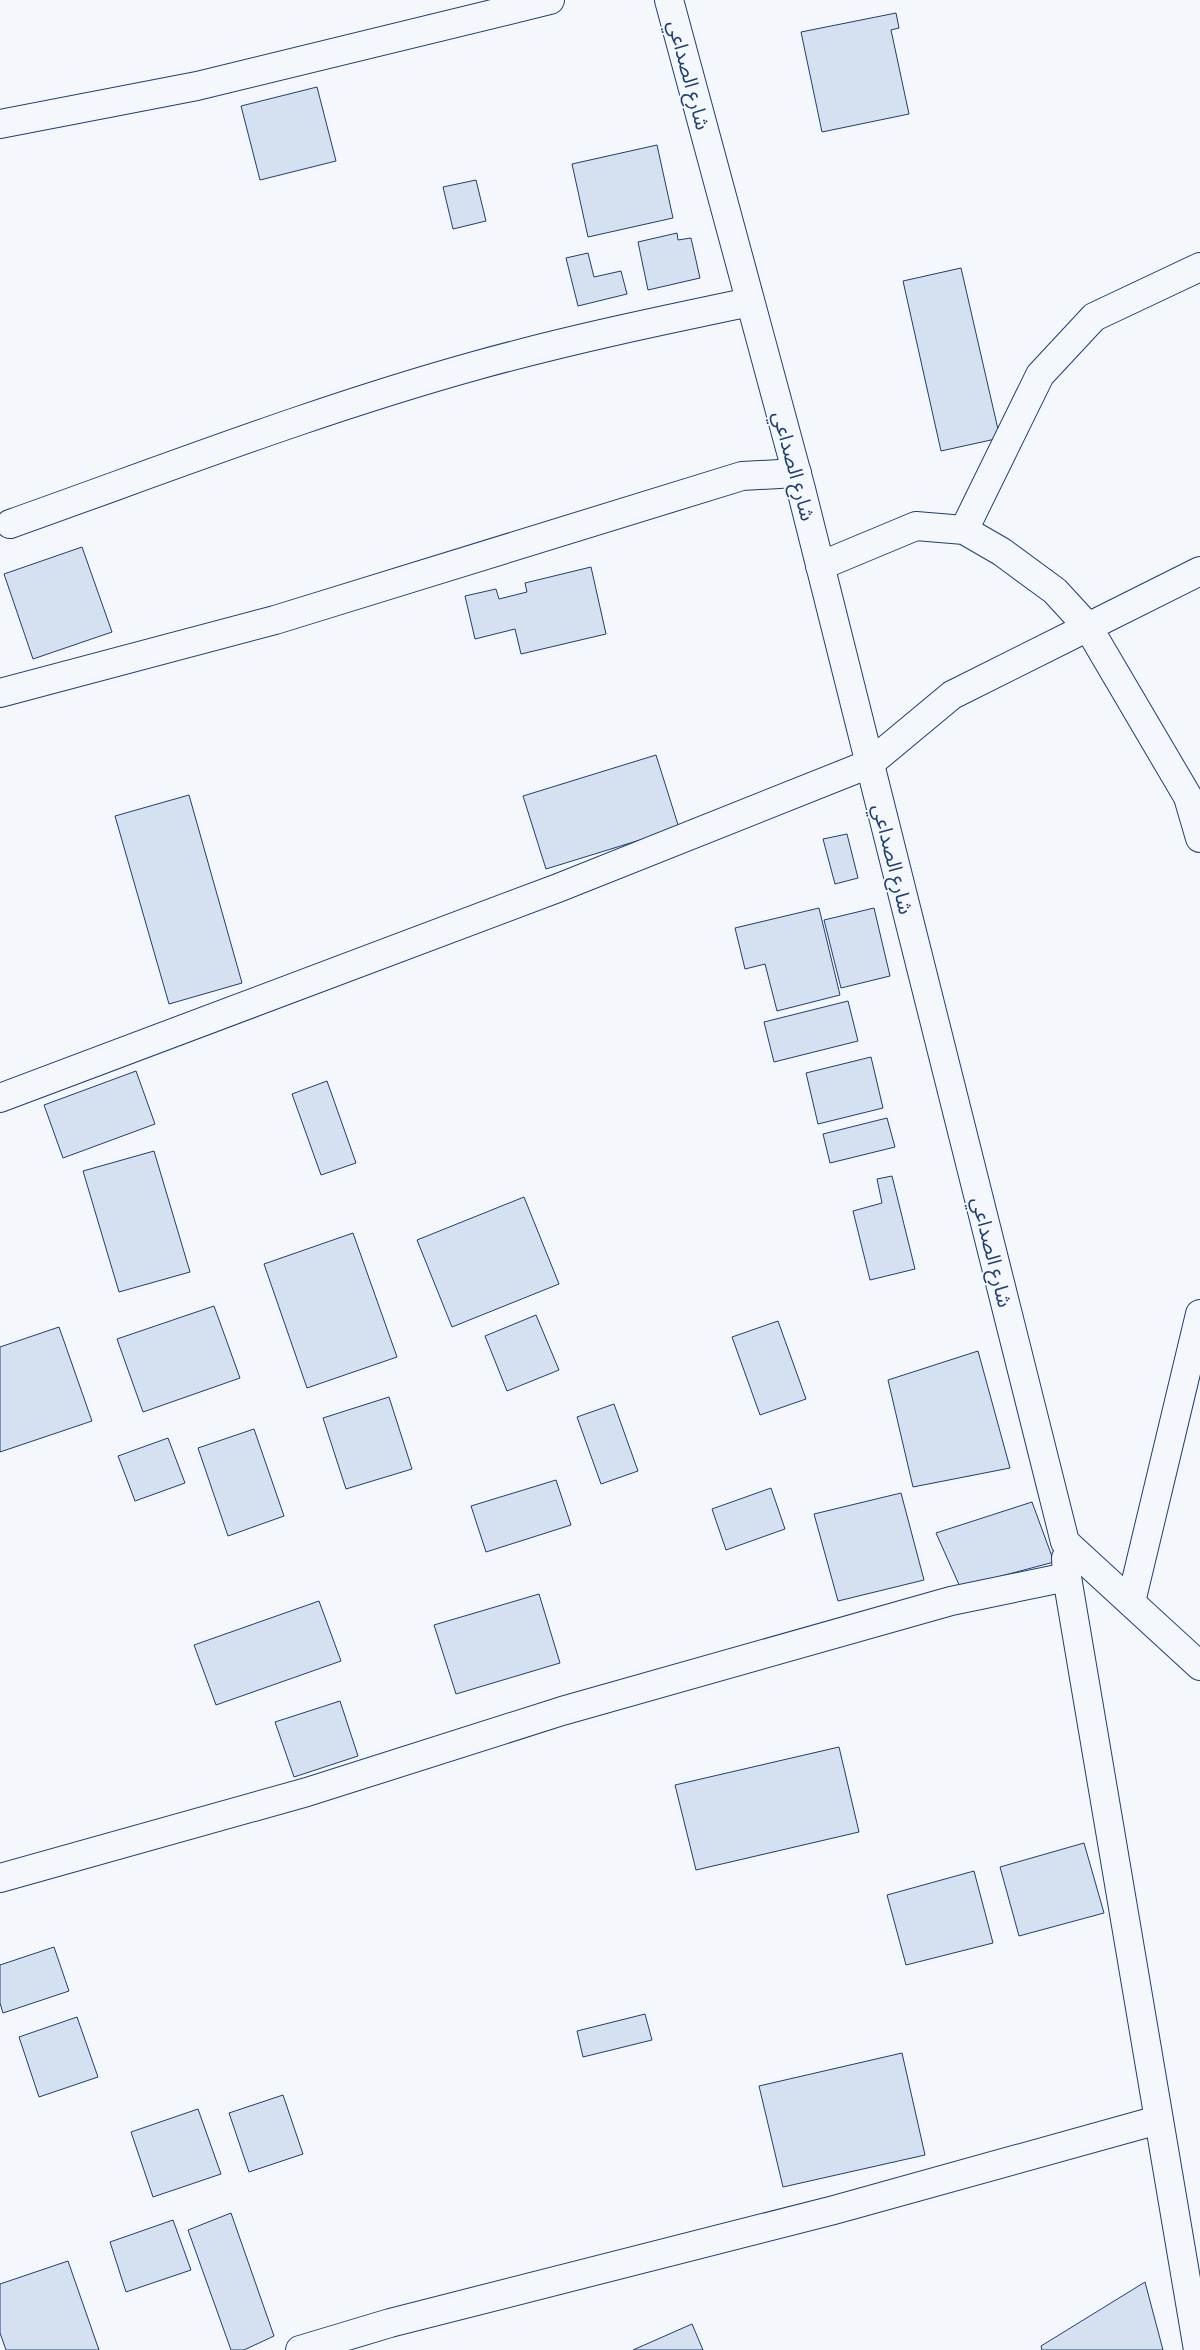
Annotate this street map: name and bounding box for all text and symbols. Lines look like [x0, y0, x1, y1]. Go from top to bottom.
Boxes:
street label: شارع الصداعي [659, 17, 715, 133]
street label: شارع الصداعي [764, 408, 820, 524]
street label: شارع الصداعي [864, 801, 918, 917]
street label: شارع الصداعي [963, 1194, 1017, 1310]

